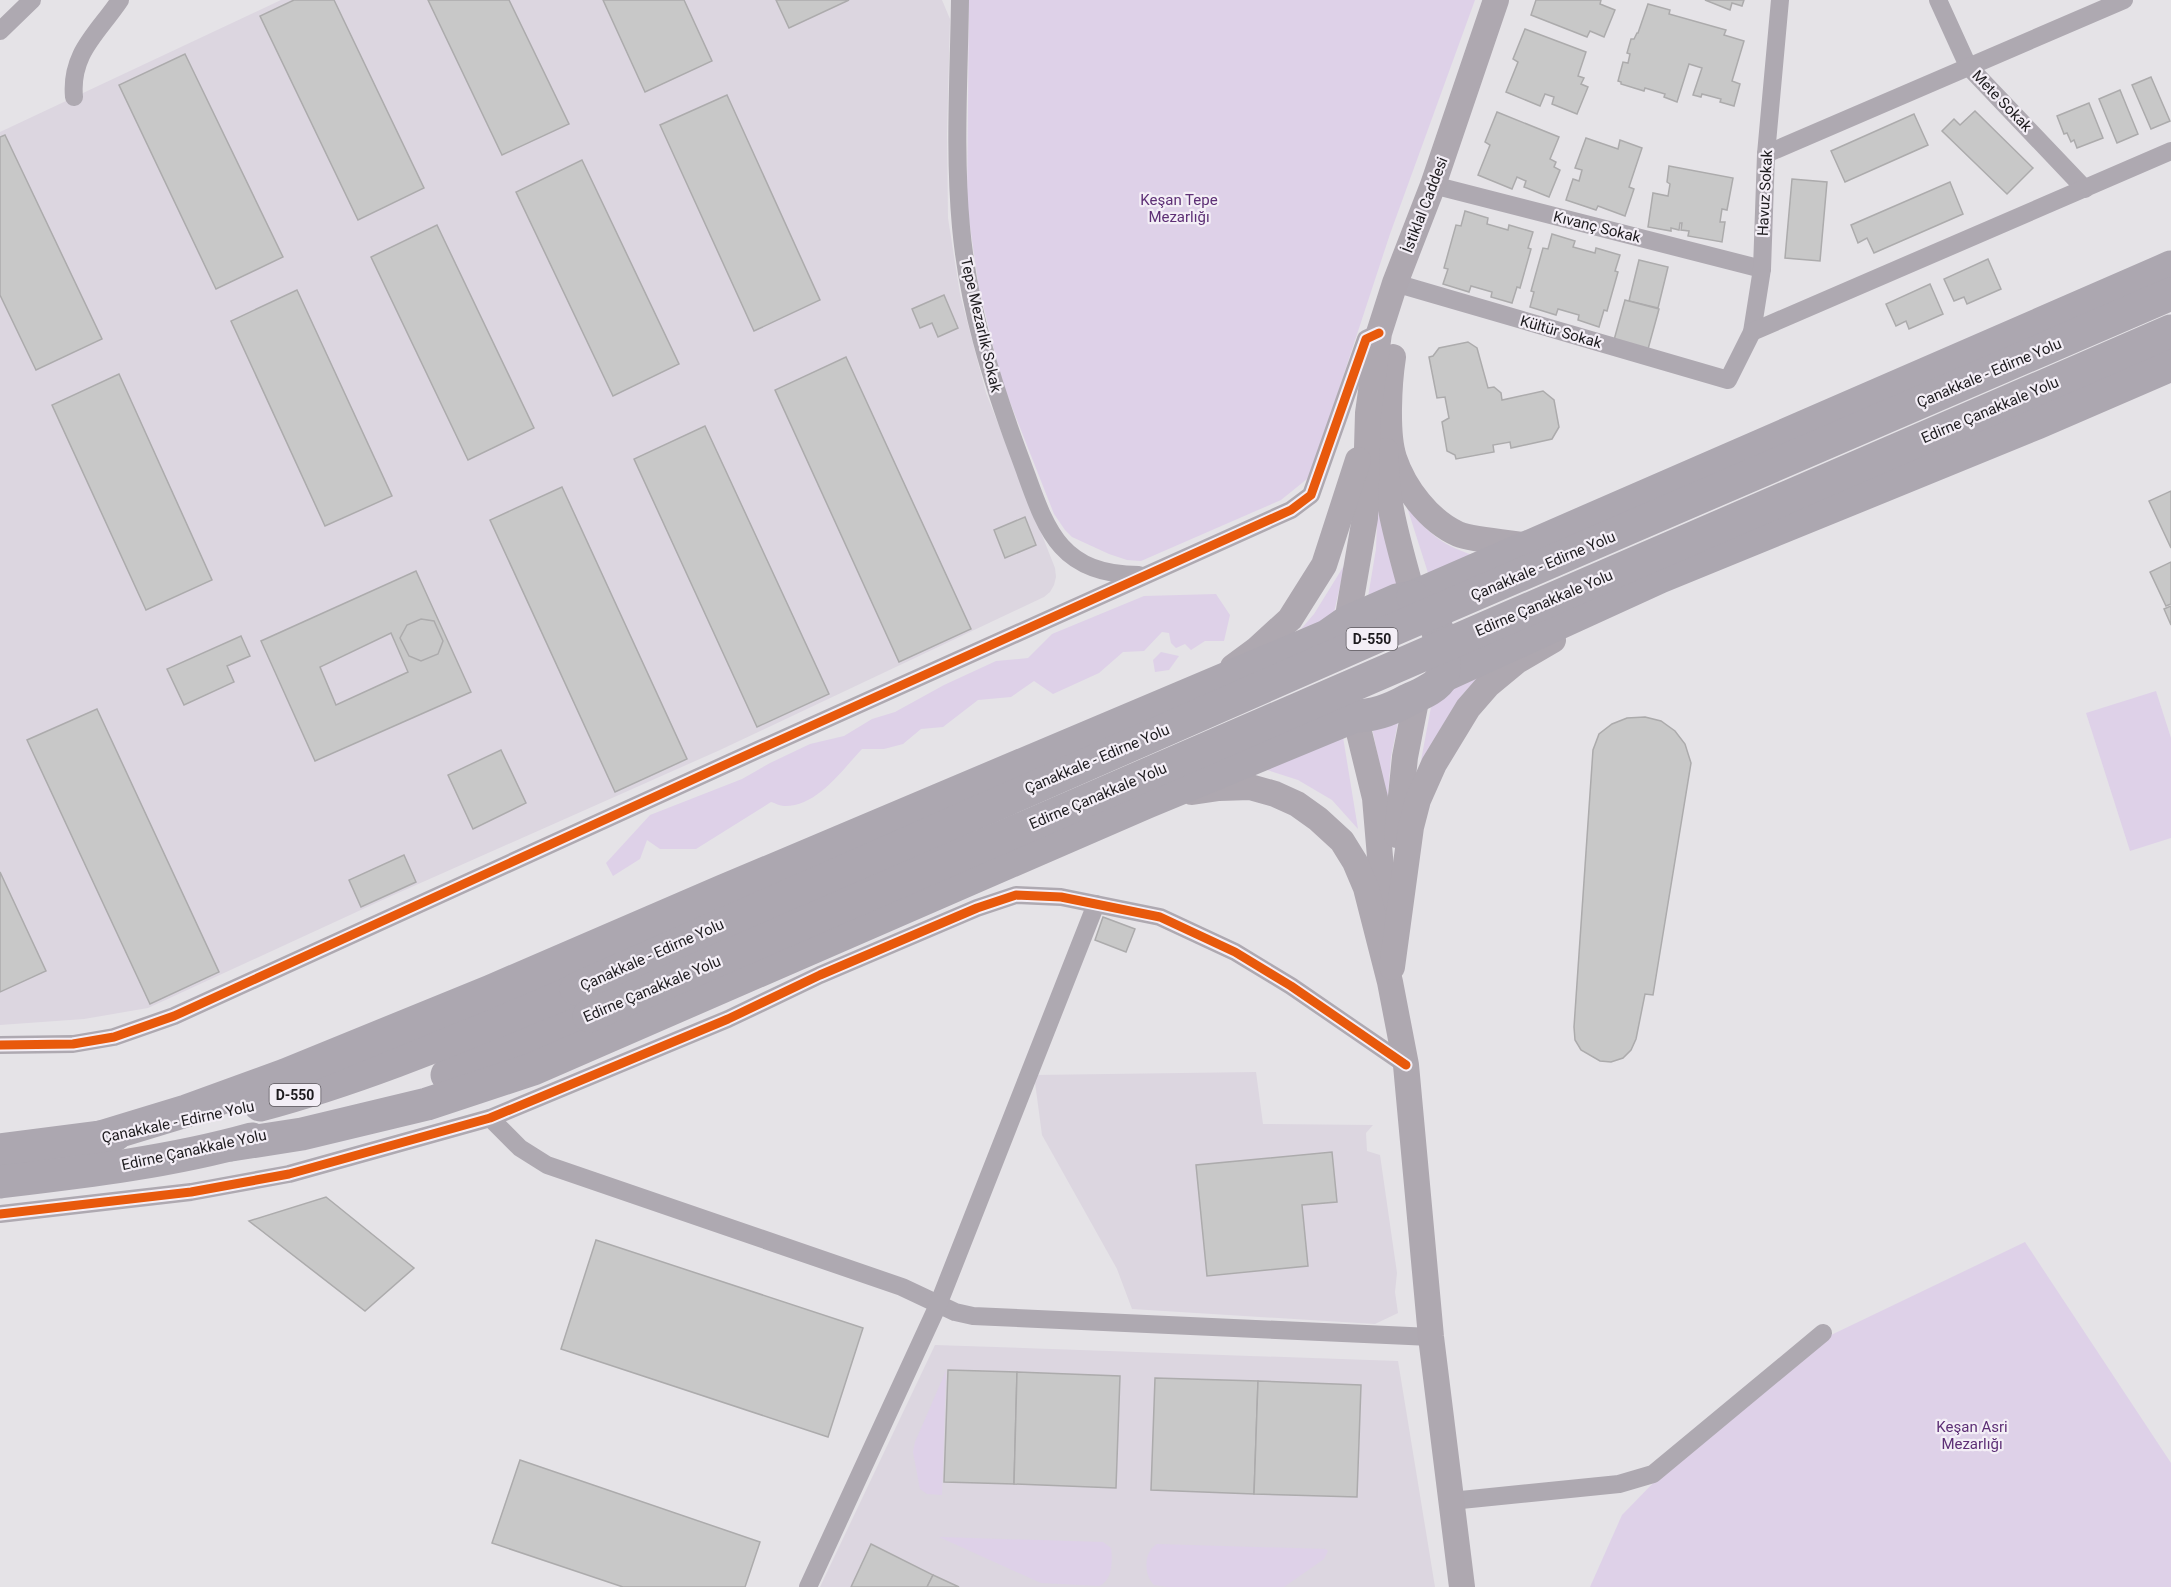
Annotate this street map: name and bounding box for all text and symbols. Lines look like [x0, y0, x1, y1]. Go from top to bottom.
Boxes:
street label: Mete Sokak [1968, 67, 2036, 136]
street label: Havuz Sokak [1754, 149, 1776, 237]
street label: İstiklal Caddesi [1398, 154, 1452, 256]
park label: Keşan Tepe Mezarlığı [1140, 191, 1218, 226]
street label: Kıvanç Sokak [1552, 207, 1643, 247]
street label: Tepe Mezarlık Sokak [957, 256, 1005, 394]
street label: Kültür Sokak [1518, 312, 1604, 352]
street label: Çanakkale - Edirne Yolu [1914, 334, 2064, 412]
street label: Edirne Çanakkale Yolu [1919, 373, 2061, 447]
street label: Çanakkale - Edirne Yolu [1468, 527, 1618, 605]
street label: Edirne Çanakkale Yolu [1473, 566, 1615, 640]
road number: D-550 [1346, 628, 1398, 650]
street label: Çanakkale - Edirne Yolu [1022, 720, 1172, 798]
street label: Edirne Çanakkale Yolu [1027, 759, 1169, 833]
street label: Çanakkale - Edirne Yolu [577, 915, 727, 995]
street label: Edirne Çanakkale Yolu [581, 952, 723, 1026]
road number: D-550 [270, 1084, 320, 1106]
street label: Çanakkale - Edirne Yolu [100, 1097, 256, 1147]
street label: Edirne Çanakkale Yolu [120, 1126, 268, 1174]
park label: Keşan Asri Mezarlığı [1936, 1418, 2008, 1453]

